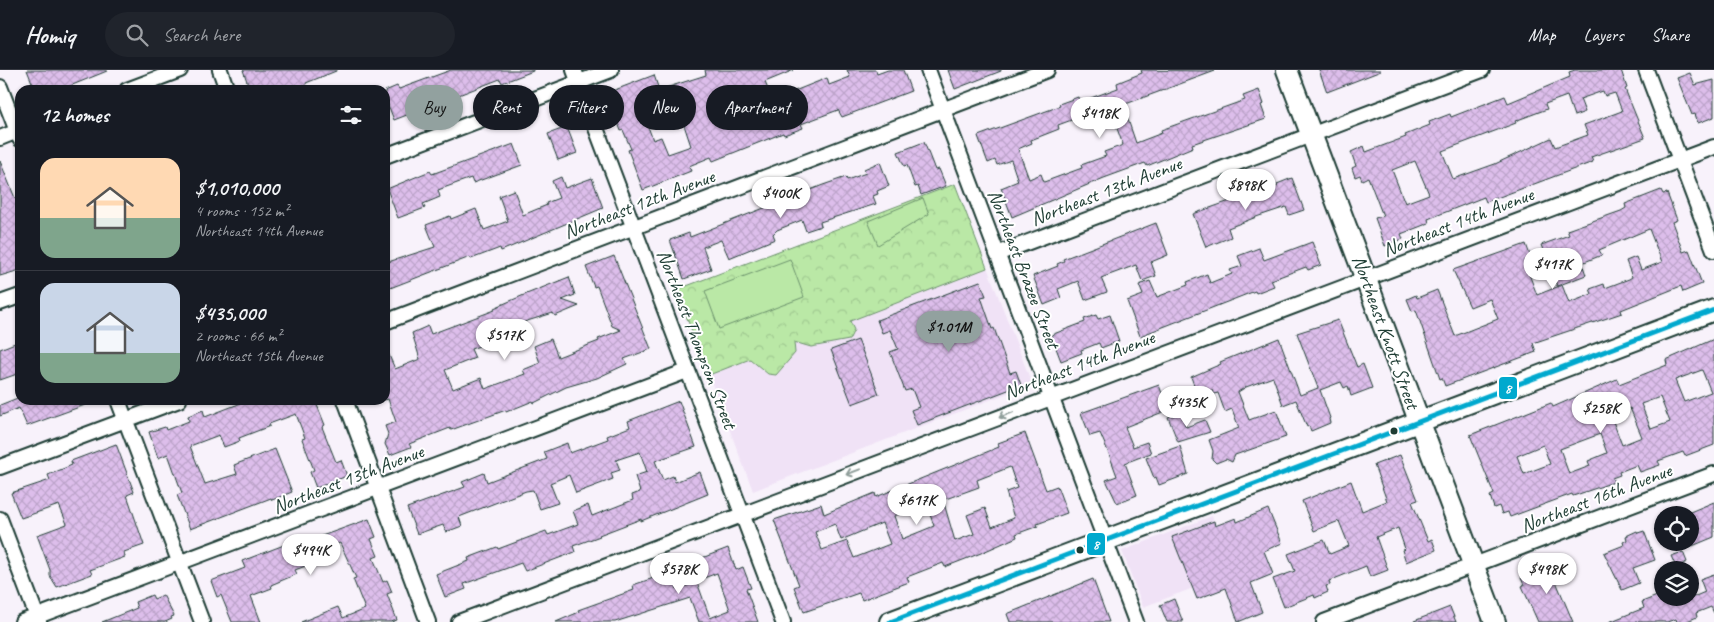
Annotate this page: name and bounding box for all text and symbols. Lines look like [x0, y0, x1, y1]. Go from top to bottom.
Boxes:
search box [105, 12, 455, 57]
text: Homiq [25, 20, 75, 50]
icon: search [123, 21, 151, 49]
text: Search here [163, 23, 240, 47]
text: Map [1528, 24, 1556, 46]
text: Layers [1584, 24, 1623, 46]
text: Share [1651, 24, 1689, 46]
chip: Buy [405, 85, 463, 130]
chip: Rent [473, 85, 539, 130]
chip: Filters [549, 85, 624, 130]
chip: New [634, 85, 696, 130]
chip: Apartment [706, 85, 808, 130]
pin: $418K [1065, 97, 1135, 139]
icon: filters [337, 101, 365, 129]
text: 12 homes [40, 102, 109, 128]
text: $418K [1082, 103, 1118, 123]
street label: Northeast 13th Avenue [1027, 150, 1186, 231]
street label: Northeast 12th Avenue [560, 163, 719, 244]
pin: $898K [1211, 168, 1281, 211]
text: $1,010,000 [195, 175, 279, 201]
text: $898K [1228, 175, 1264, 195]
pin: $400K [746, 176, 816, 219]
icon: home [80, 178, 140, 238]
street label: Northeast 14th Avenue [1379, 181, 1538, 262]
text: $400K [763, 183, 799, 203]
street label: Northeast Brazee Street [982, 186, 1067, 354]
text: 4 rooms · 152 m² [195, 201, 289, 221]
text: Northeast 14th Avenue [195, 221, 323, 241]
street label: Northeast Thompson Street [651, 246, 744, 434]
pin: $417K [1518, 248, 1588, 290]
street label: Northeast Knott Street [1347, 252, 1426, 415]
text: $417K [1535, 254, 1571, 274]
text: $435,000 [195, 300, 265, 326]
icon: home [80, 303, 140, 363]
pin: $1.01M [908, 310, 990, 353]
text: $1.01M [927, 317, 971, 337]
pin: $517K [470, 318, 540, 361]
street label: Northeast 14th Avenue [1000, 324, 1159, 405]
text: $517K [487, 325, 523, 345]
text: 2 rooms · 66 m² [195, 326, 281, 346]
text: Northeast 15th Avenue [195, 346, 323, 366]
line badge: 8 [1498, 376, 1518, 400]
text: 8 [1505, 380, 1513, 397]
pin: $435K [1152, 386, 1222, 428]
text: $435K [1169, 392, 1205, 412]
pin: $258K [1566, 392, 1636, 434]
text: $258K [1583, 398, 1619, 418]
one-way arrow [998, 411, 1014, 420]
unlabelled marker [1389, 426, 1399, 436]
street label: Northeast 13th Avenue [269, 438, 428, 519]
street label: Northeast 16th Avenue [1517, 457, 1676, 538]
one-way arrow [846, 468, 862, 477]
pin: $617K [882, 484, 952, 526]
text: $617K [898, 490, 936, 510]
map controls [1654, 506, 1699, 606]
button: locate [1654, 506, 1699, 551]
line badge: 8 [1086, 532, 1106, 556]
pin: $494K [276, 534, 346, 576]
text: 8 [1093, 536, 1101, 553]
text: $494K [293, 540, 329, 560]
unlabelled marker [1075, 545, 1085, 555]
pin: $578K [644, 552, 714, 595]
pin: $498K [1512, 552, 1582, 595]
text: $578K [661, 559, 697, 579]
text: $498K [1529, 559, 1565, 579]
button: layers [1654, 561, 1699, 606]

